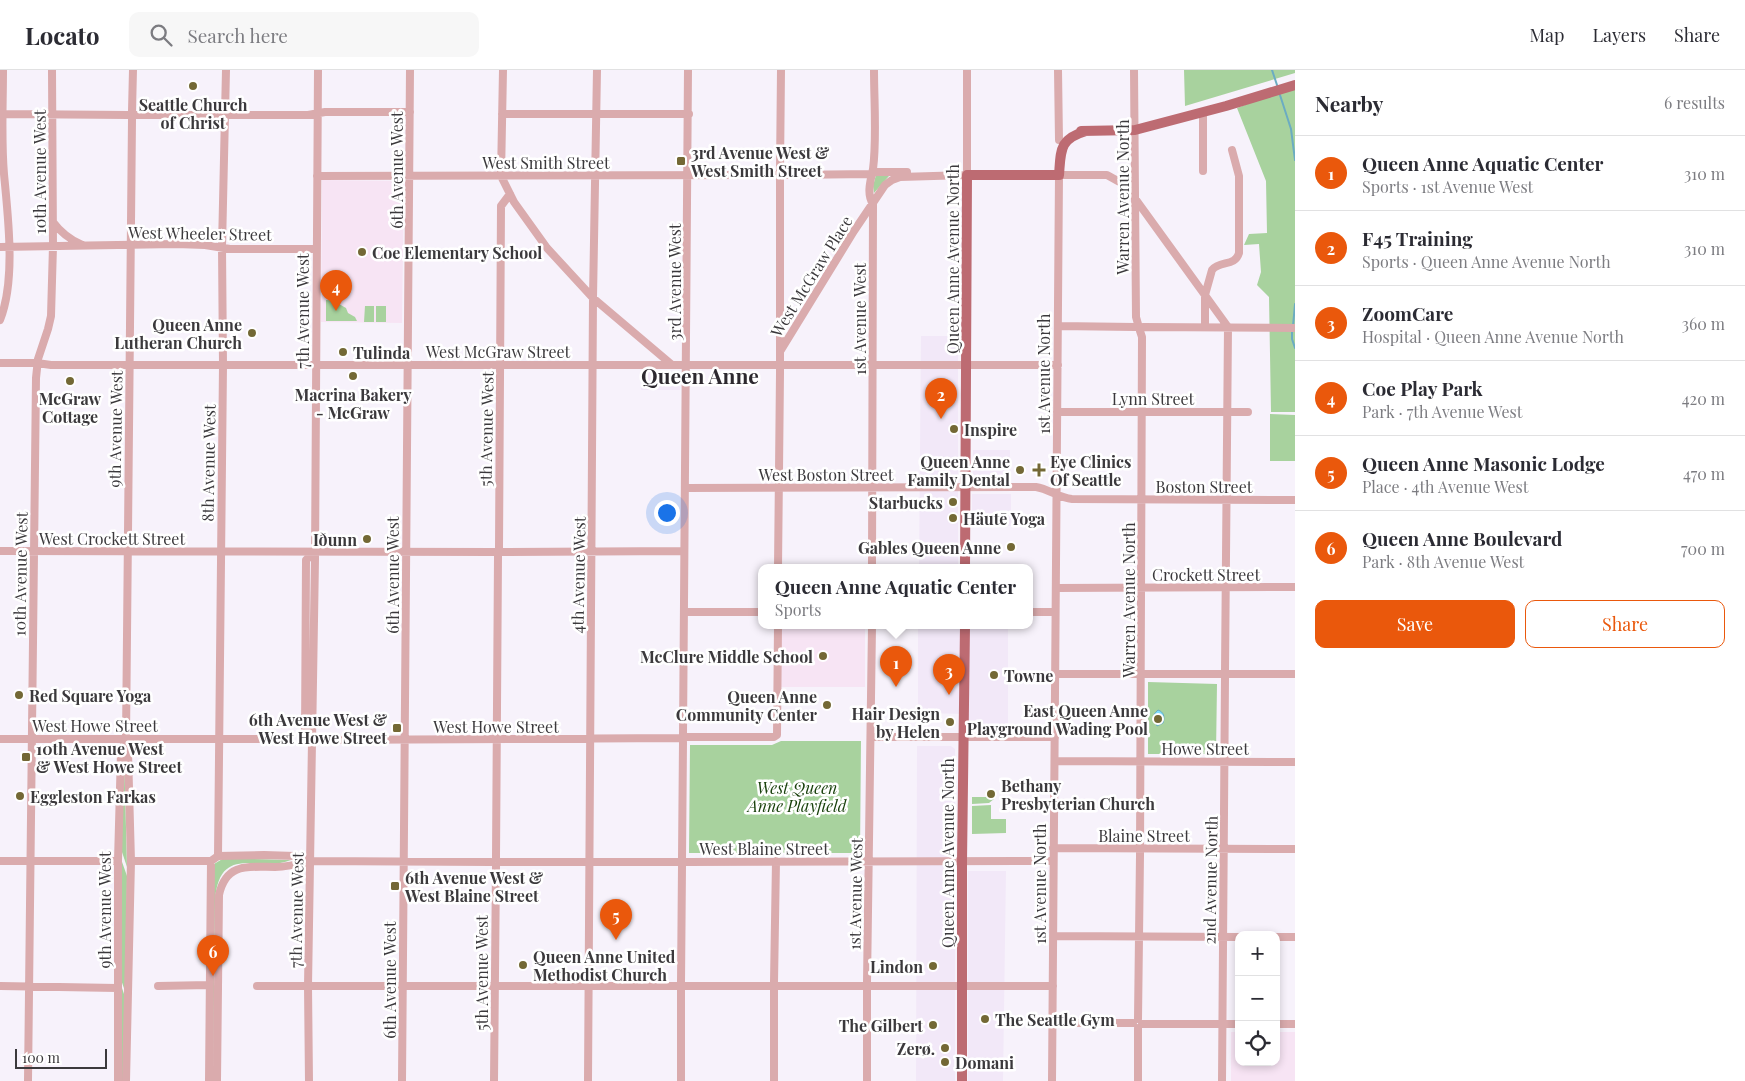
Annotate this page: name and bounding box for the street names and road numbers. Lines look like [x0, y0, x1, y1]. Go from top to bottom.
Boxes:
street label: 10th Avenue West [29, 109, 50, 234]
street label: 6th Avenue West [386, 111, 407, 229]
street label: Warren Avenue North [1112, 119, 1133, 276]
street label: West Smith Street [481, 152, 610, 173]
street label: Queen Anne Avenue North [942, 164, 963, 354]
street label: West McGraw Place [765, 211, 857, 341]
street label: West Wheeler Street [127, 221, 272, 245]
street label: 3rd Avenue West [664, 223, 685, 341]
street label: 7th Avenue West [292, 253, 313, 369]
street label: 1st Avenue West [849, 262, 870, 375]
street label: 1st Avenue North [1033, 313, 1054, 434]
street label: West McGraw Street [425, 341, 571, 362]
street label: 9th Avenue West [103, 370, 127, 488]
street label: 5th Avenue West [474, 371, 498, 487]
street label: Lynn Street [1112, 388, 1195, 409]
street label: 8th Avenue West [196, 404, 220, 522]
street label: West Boston Street [758, 464, 894, 485]
street label: Boston Street [1156, 476, 1253, 497]
street label: 10th Avenue West [8, 511, 32, 636]
street label: 6th Avenue West [382, 516, 403, 634]
street label: 4th Avenue West [566, 516, 590, 634]
street label: Warren Avenue North [1118, 522, 1139, 679]
street label: West Crockett Street [38, 528, 185, 549]
street label: Crockett Street [1152, 564, 1260, 585]
street label: West Howe Street [31, 715, 158, 736]
street label: West Howe Street [432, 716, 559, 737]
street label: Howe Street [1161, 738, 1249, 759]
street label: Queen Anne Avenue North [937, 758, 958, 948]
street label: 2nd Avenue North [1198, 815, 1222, 945]
street label: 1st Avenue North [1029, 823, 1050, 944]
street label: Blaine Street [1098, 825, 1190, 846]
street label: 1st Avenue West [844, 837, 866, 950]
street label: West Blaine Street [698, 838, 829, 859]
street label: 9th Avenue West [94, 851, 115, 969]
street label: 7th Avenue West [284, 852, 308, 968]
street label: 5th Avenue West [471, 915, 492, 1031]
street label: 6th Avenue West [379, 921, 400, 1039]

